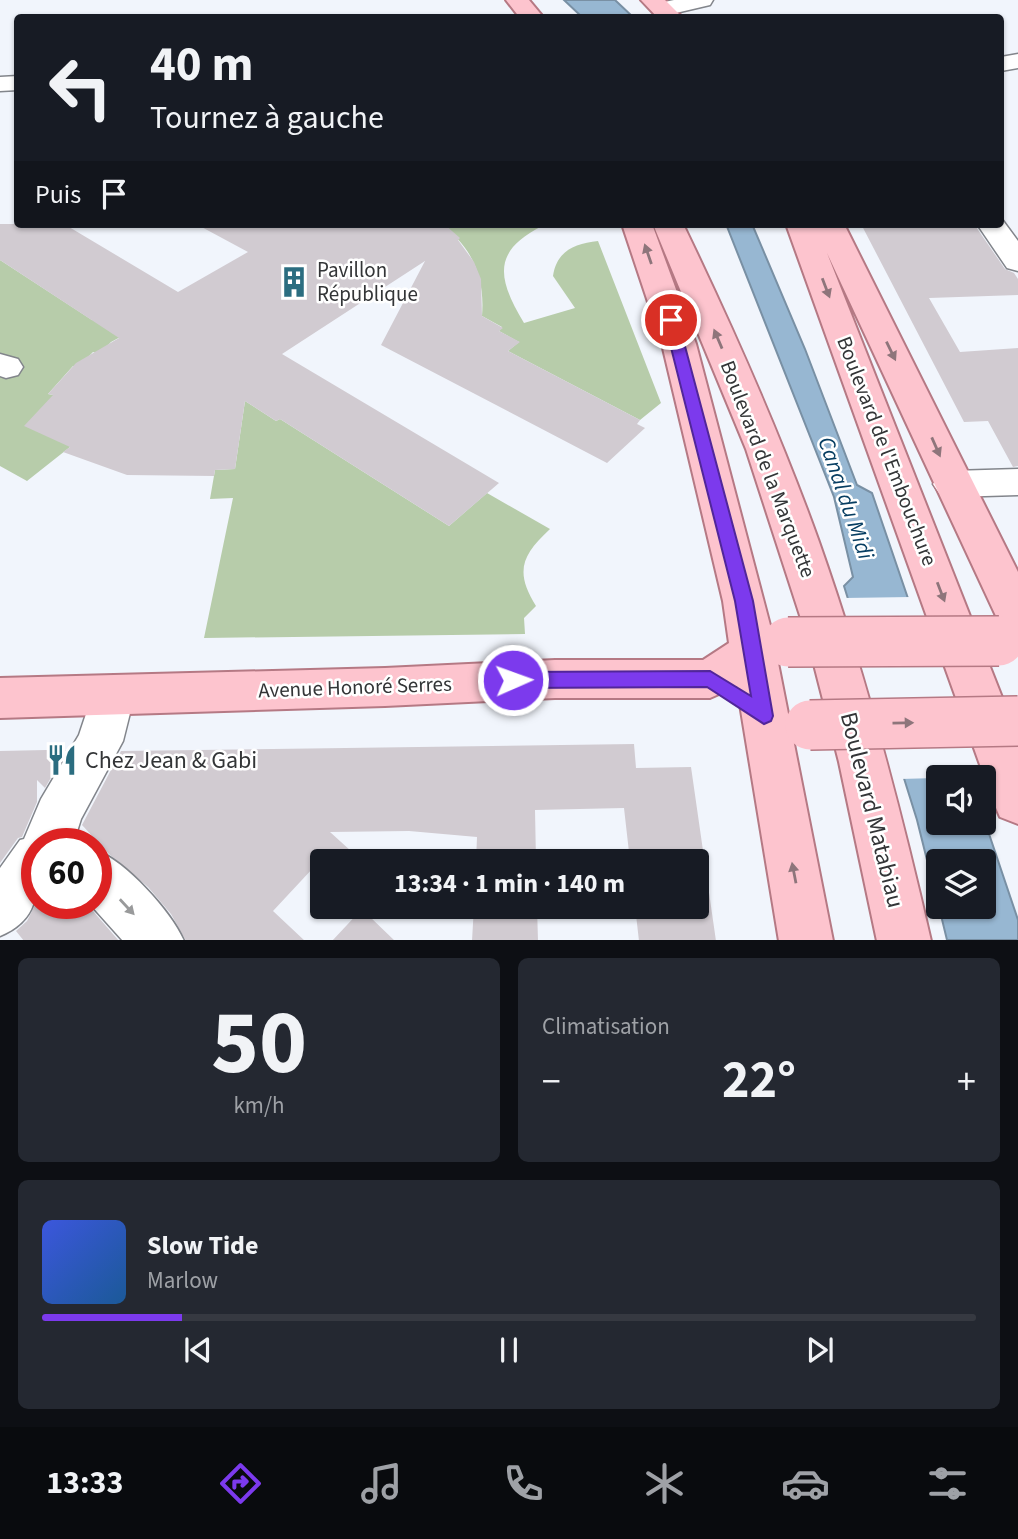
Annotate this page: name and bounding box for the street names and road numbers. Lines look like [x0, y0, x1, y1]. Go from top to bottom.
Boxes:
street label: Boulevard de l'Embouchure [829, 332, 945, 570]
street label: Boulevard de la Marquette [713, 356, 823, 582]
street label: Avenue Honoré Serres [258, 669, 453, 705]
street label: Boulevard Matabiau [831, 708, 913, 912]

